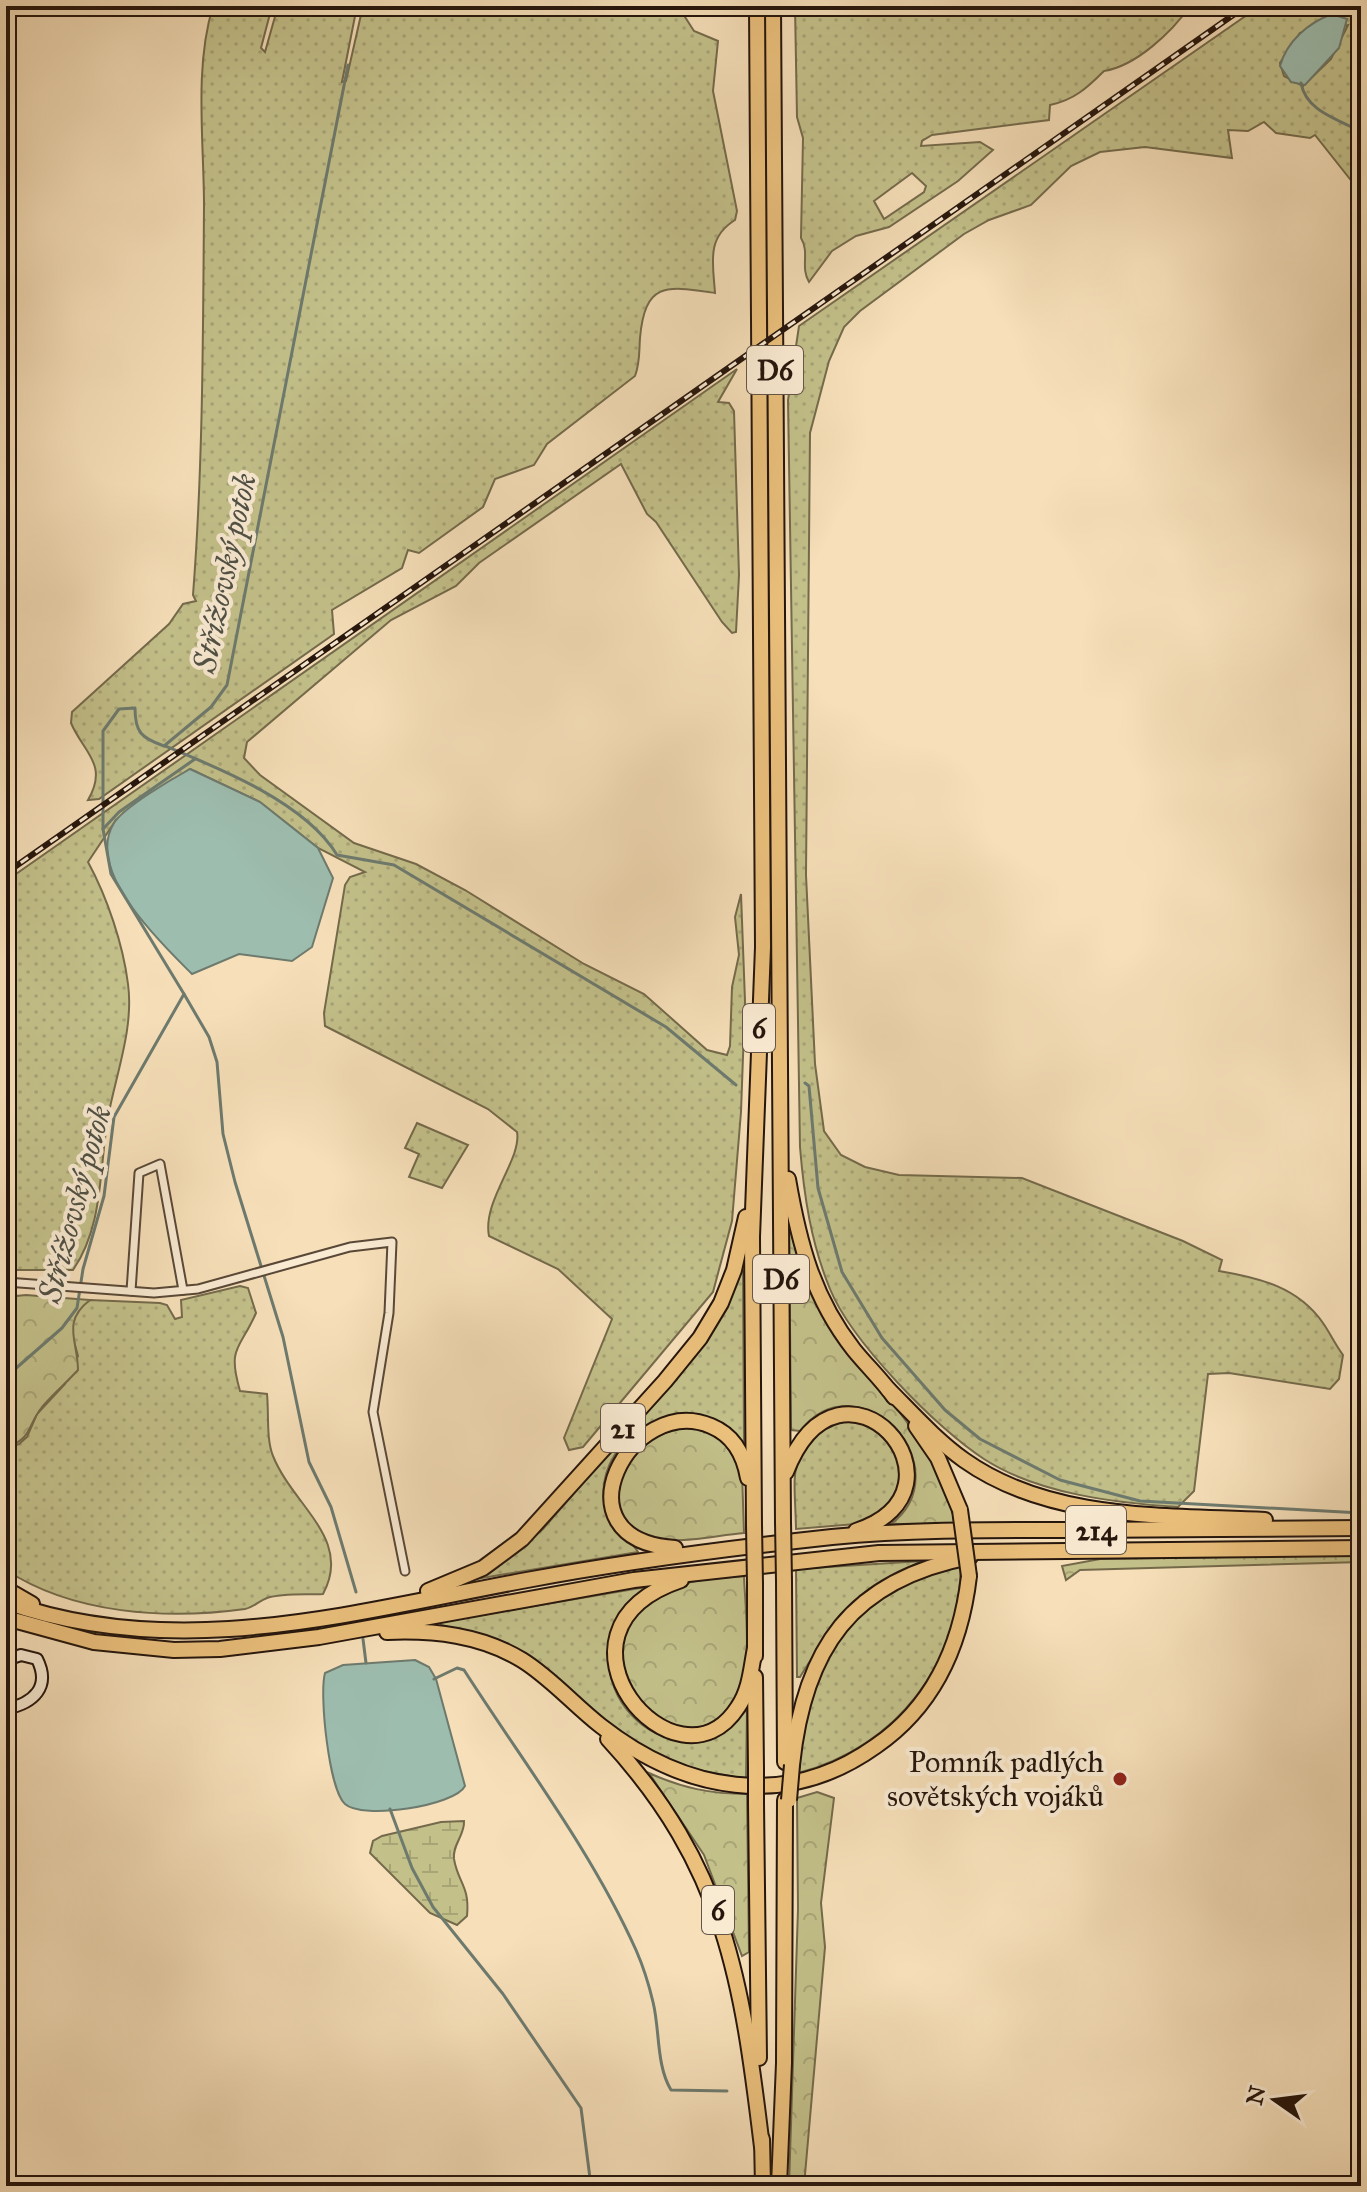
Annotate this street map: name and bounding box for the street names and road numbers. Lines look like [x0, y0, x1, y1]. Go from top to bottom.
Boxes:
road number: D6 [747, 346, 803, 394]
road number: 6 [743, 1004, 775, 1052]
road number: D6 [753, 1255, 809, 1303]
road number: 21 [601, 1404, 645, 1452]
road number: 214 [1066, 1506, 1126, 1554]
road number: 6 [702, 1886, 734, 1934]

